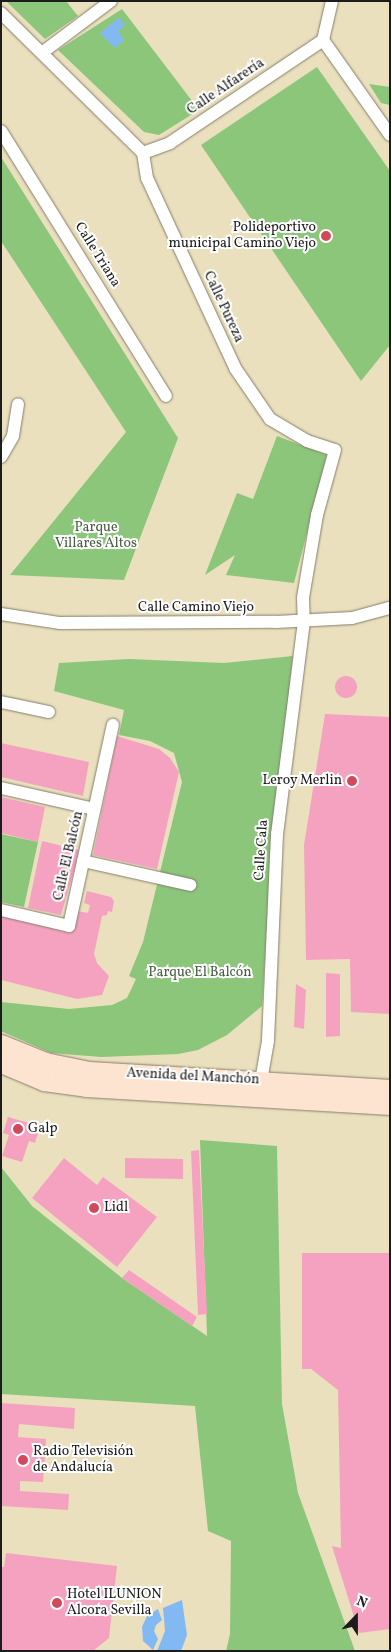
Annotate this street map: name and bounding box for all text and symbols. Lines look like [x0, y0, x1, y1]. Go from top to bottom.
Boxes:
street label: Calle Alfarería [184, 55, 268, 119]
street label: Calle Triana [70, 219, 124, 291]
place label: Polideportivo municipal Camino Viejo [168, 220, 316, 252]
marker: Polideportivo municipal Camino Viejo [320, 230, 332, 242]
street label: Calle Pureza [199, 269, 247, 345]
park label: Parque Villares Altos [55, 520, 137, 552]
street label: Calle Camino Viejo [138, 600, 254, 616]
place label: Leroy Merlin [262, 773, 342, 789]
marker: Leroy Merlin [346, 775, 358, 787]
street label: Calle El Balcón [51, 810, 87, 902]
street label: Calle Cala [251, 819, 273, 881]
park label: Parque El Balcón [148, 965, 252, 981]
street label: Avenida del Manchón [126, 1065, 260, 1089]
place label: Galp [28, 1121, 57, 1137]
marker: Galp [12, 1123, 24, 1135]
place label: Lidl [104, 1200, 128, 1216]
marker: Lidl [88, 1202, 100, 1214]
place label: Radio Televisión de Andalucía [33, 1444, 134, 1476]
marker: Radio Televisión de Andalucía [17, 1454, 29, 1466]
place label: Hotel ILUNION Alcora Sevilla [67, 1587, 162, 1620]
north arrow [331, 1592, 381, 1642]
text: N [354, 1592, 370, 1613]
marker: Hotel ILUNION Alcora Sevilla [51, 1597, 63, 1609]

